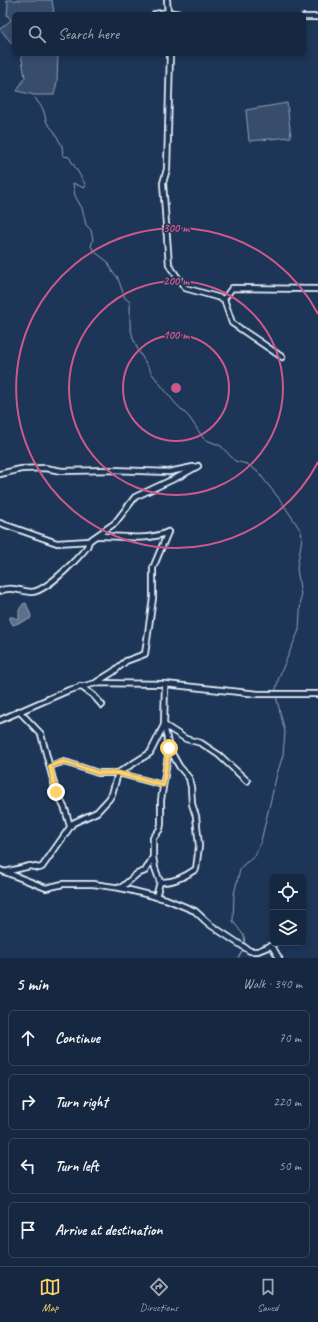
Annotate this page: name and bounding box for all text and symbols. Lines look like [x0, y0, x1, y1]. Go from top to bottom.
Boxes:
search box [12, 12, 306, 56]
icon: search [26, 23, 48, 45]
text: Search here [58, 25, 119, 44]
text: 300 m [163, 220, 190, 236]
text: 200 m [163, 273, 190, 289]
text: 100 m [163, 327, 190, 343]
centre of rings [169, 381, 183, 395]
route start [160, 739, 178, 757]
route end [47, 783, 65, 801]
map controls [270, 874, 306, 946]
button: locate [270, 874, 306, 910]
button: layers [270, 910, 306, 946]
text: 5 min [16, 974, 48, 995]
text: Walk · 340 m [243, 976, 302, 992]
icon: ahead [17, 1027, 39, 1049]
text: Continue [55, 1029, 100, 1048]
text: 70 m [279, 1030, 301, 1046]
icon: right [17, 1091, 39, 1113]
text: Turn right [55, 1093, 108, 1112]
text: 220 m [273, 1094, 301, 1110]
icon: left [17, 1155, 39, 1177]
text: Turn left [55, 1157, 98, 1176]
text: 50 m [279, 1158, 301, 1174]
icon: arrive [17, 1219, 39, 1241]
text: Arrive at destination [55, 1221, 162, 1240]
tab: Map [39, 1276, 61, 1314]
tab: Directions [140, 1276, 178, 1314]
tab: Saved [257, 1276, 279, 1314]

